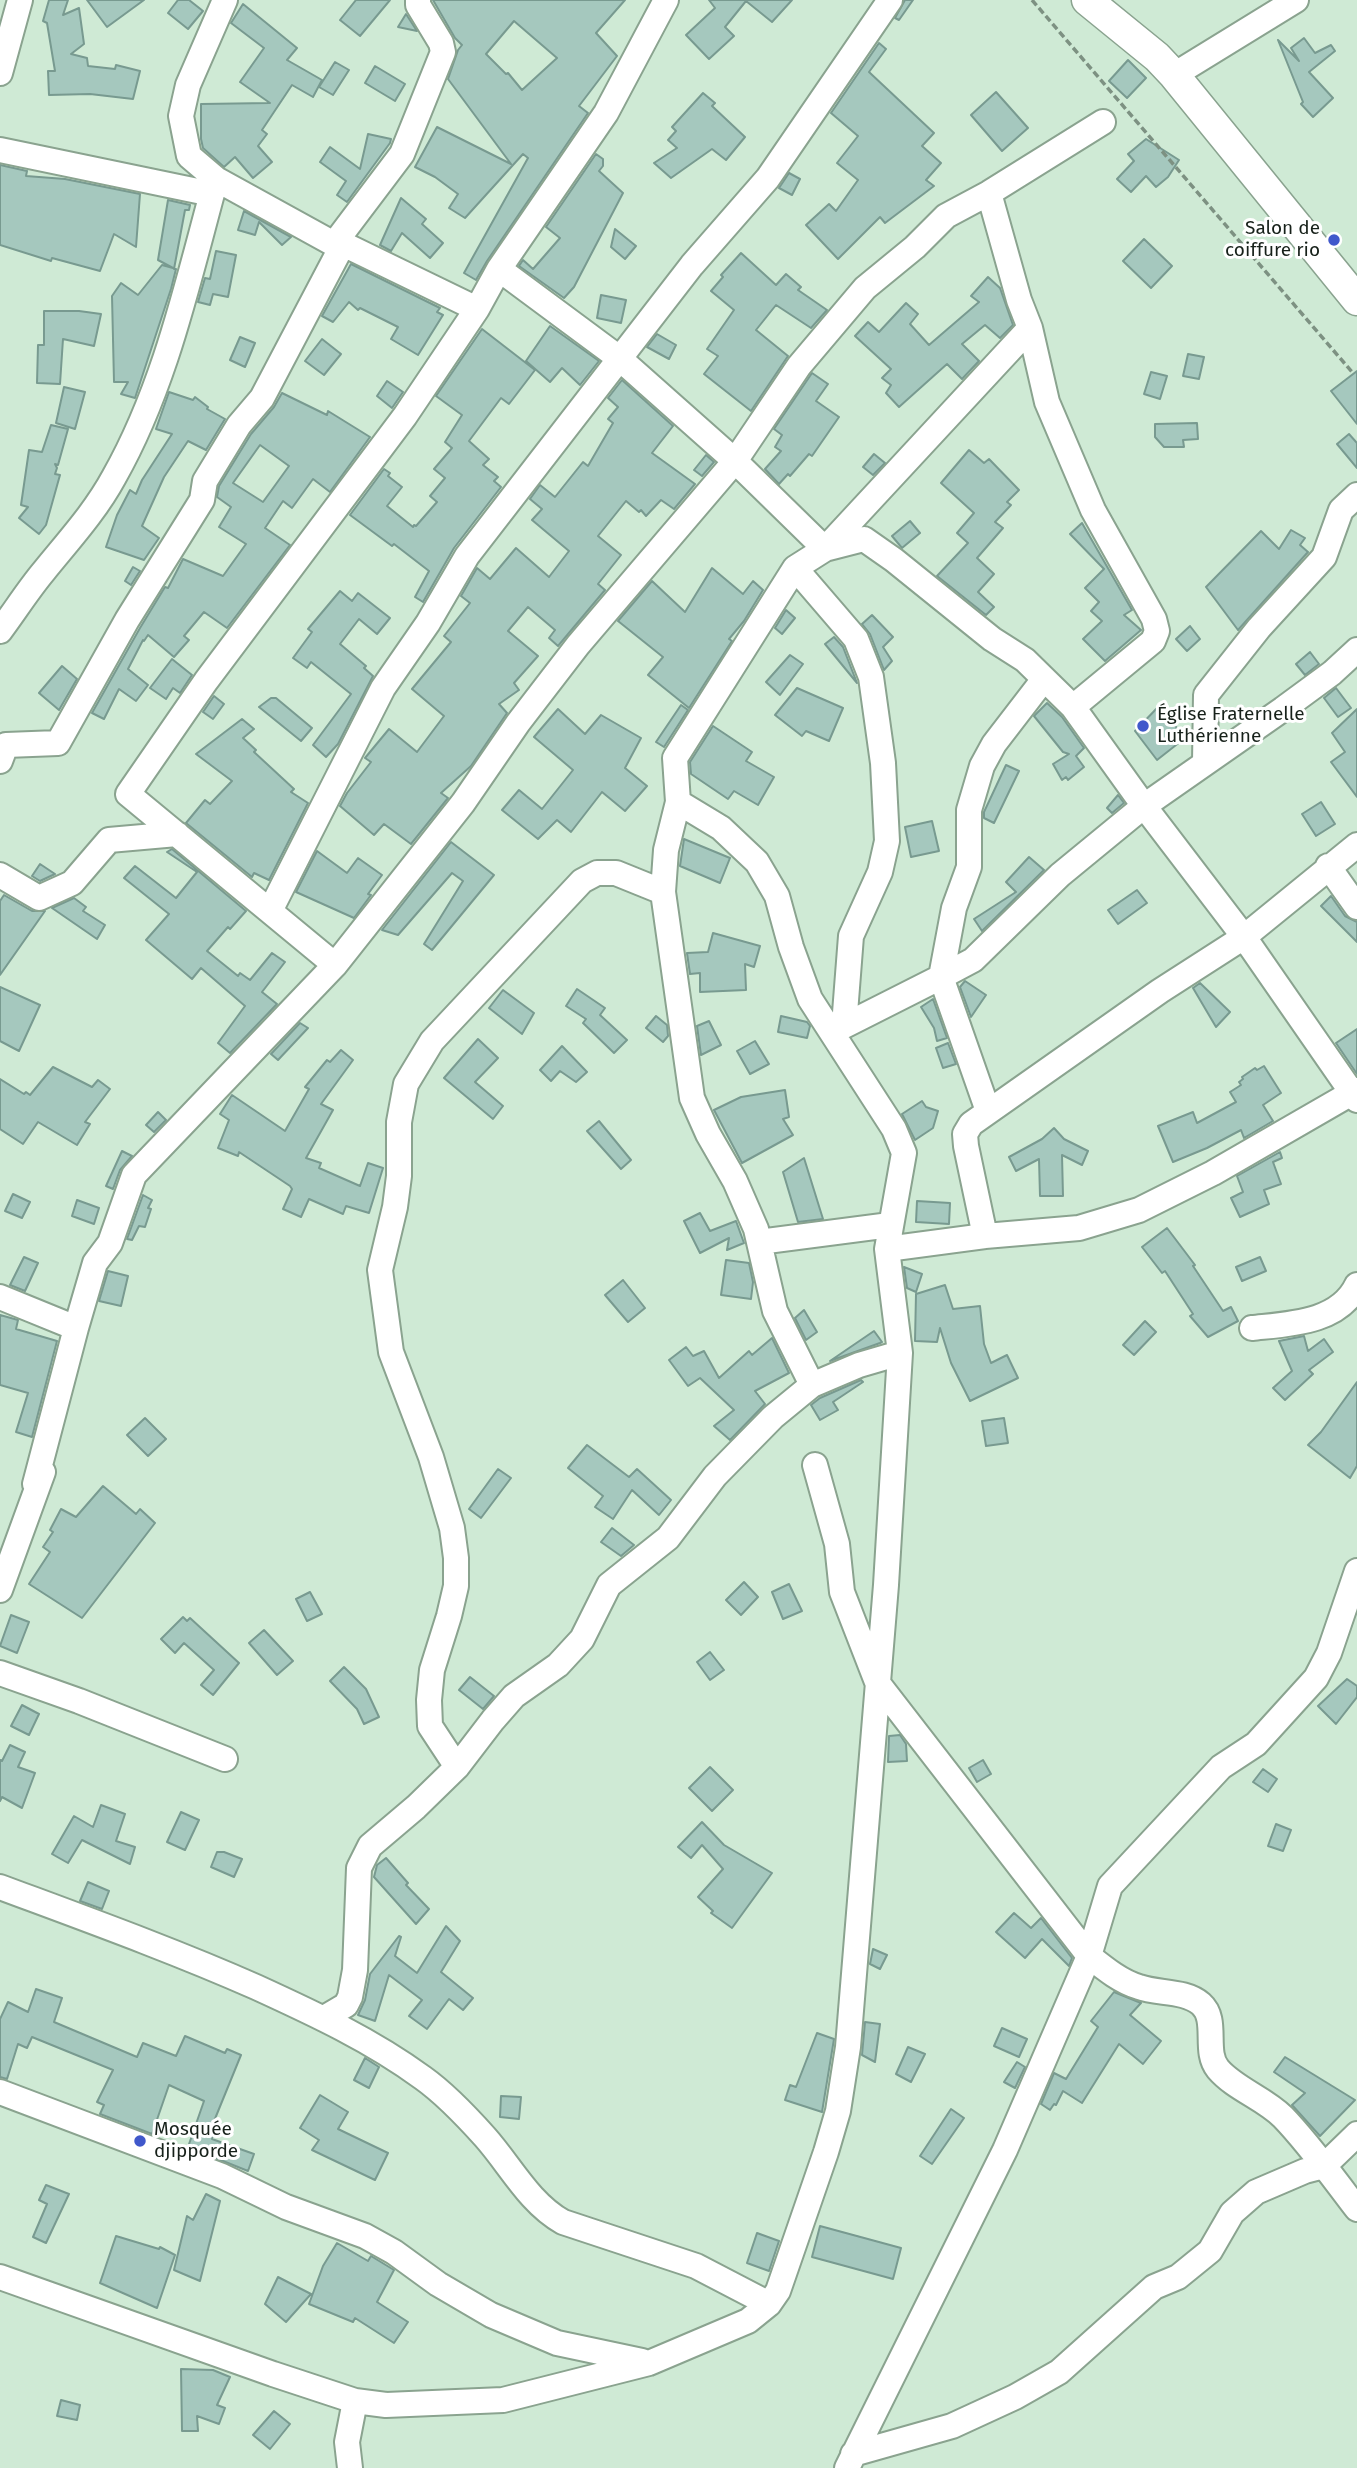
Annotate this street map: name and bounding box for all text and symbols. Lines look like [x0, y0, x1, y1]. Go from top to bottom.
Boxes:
place label: Salon de coiffure rio [1225, 218, 1320, 262]
marker: Salon de coiffure rio [1326, 232, 1342, 248]
place label: Église Fraternelle Luthérienne [1157, 704, 1305, 748]
marker: Église Fraternelle Luthérienne [1135, 718, 1151, 734]
place label: Mosquée djipporde [154, 2119, 238, 2163]
marker: Mosquée djipporde [132, 2133, 148, 2149]

